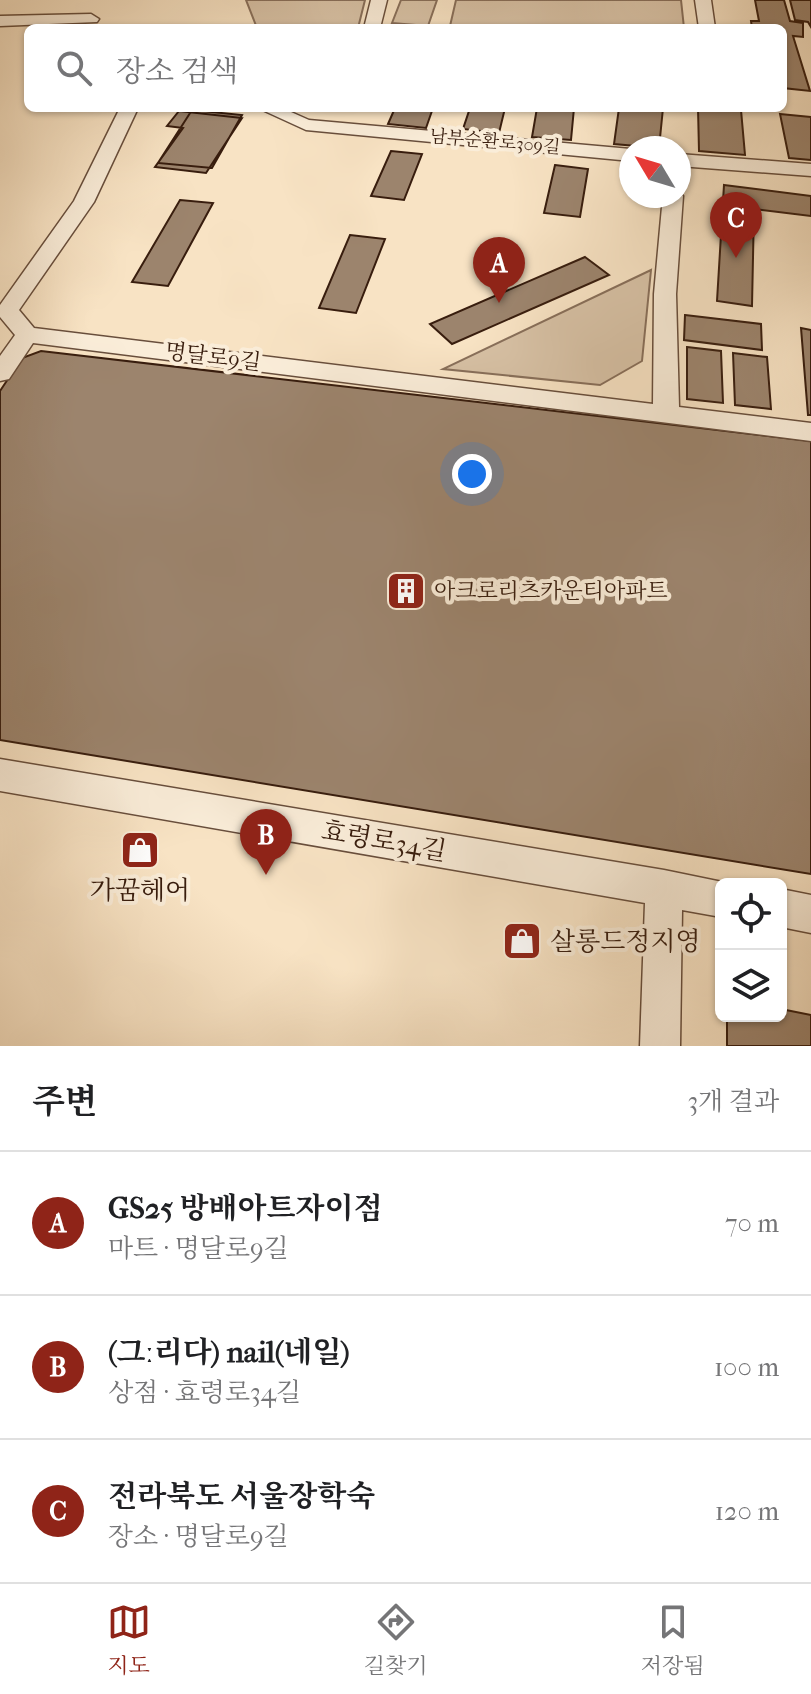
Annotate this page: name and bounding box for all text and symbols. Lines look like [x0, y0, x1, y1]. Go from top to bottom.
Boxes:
search box [24, 24, 787, 112]
icon: search [52, 46, 96, 90]
text: 장소 검색 [116, 54, 238, 89]
street label: 남부순환로309길 [429, 126, 561, 158]
north arrow [619, 136, 691, 208]
pin: C [710, 192, 762, 258]
pin: A [473, 237, 525, 303]
street label: 명달로9길 [164, 338, 262, 376]
your location [452, 454, 492, 494]
building icon: 아크로리츠카운티아파트 [385, 570, 427, 612]
place label: 아크로리츠카운티아파트 [434, 578, 668, 604]
pin: B [240, 809, 292, 875]
street label: 효령로34길 [319, 815, 449, 867]
shop icon: 가꿈헤어 [119, 829, 161, 871]
place label: 가꿈헤어 [90, 875, 190, 906]
map controls [715, 878, 787, 1022]
button: locate [715, 878, 787, 950]
shop icon: 살롱드정지영 [501, 920, 543, 962]
place label: 살롱드정지영 [550, 926, 701, 957]
button: layers [715, 950, 787, 1022]
text: 주변 [32, 1082, 98, 1122]
text: 3개 결과 [687, 1086, 779, 1117]
text: GS25 방배아트자이점 [108, 1191, 382, 1226]
text: A [50, 1208, 66, 1239]
text: 70 m [725, 1208, 779, 1239]
text: 마트 · 명달로9길 [108, 1233, 289, 1264]
text: (그ː리다) nail(네일) [108, 1335, 350, 1370]
text: B [50, 1352, 66, 1383]
text: 100 m [714, 1352, 779, 1383]
text: 상점 · 효령로34길 [108, 1377, 301, 1408]
text: 전라북도 서울장학숙 [108, 1479, 375, 1514]
text: C [49, 1496, 67, 1527]
text: 120 m [715, 1496, 779, 1527]
text: 장소 · 명달로9길 [108, 1521, 289, 1552]
tab: 지도 [107, 1600, 151, 1679]
tab: 길찾기 [364, 1600, 428, 1679]
tab: 저장됨 [641, 1600, 704, 1679]

